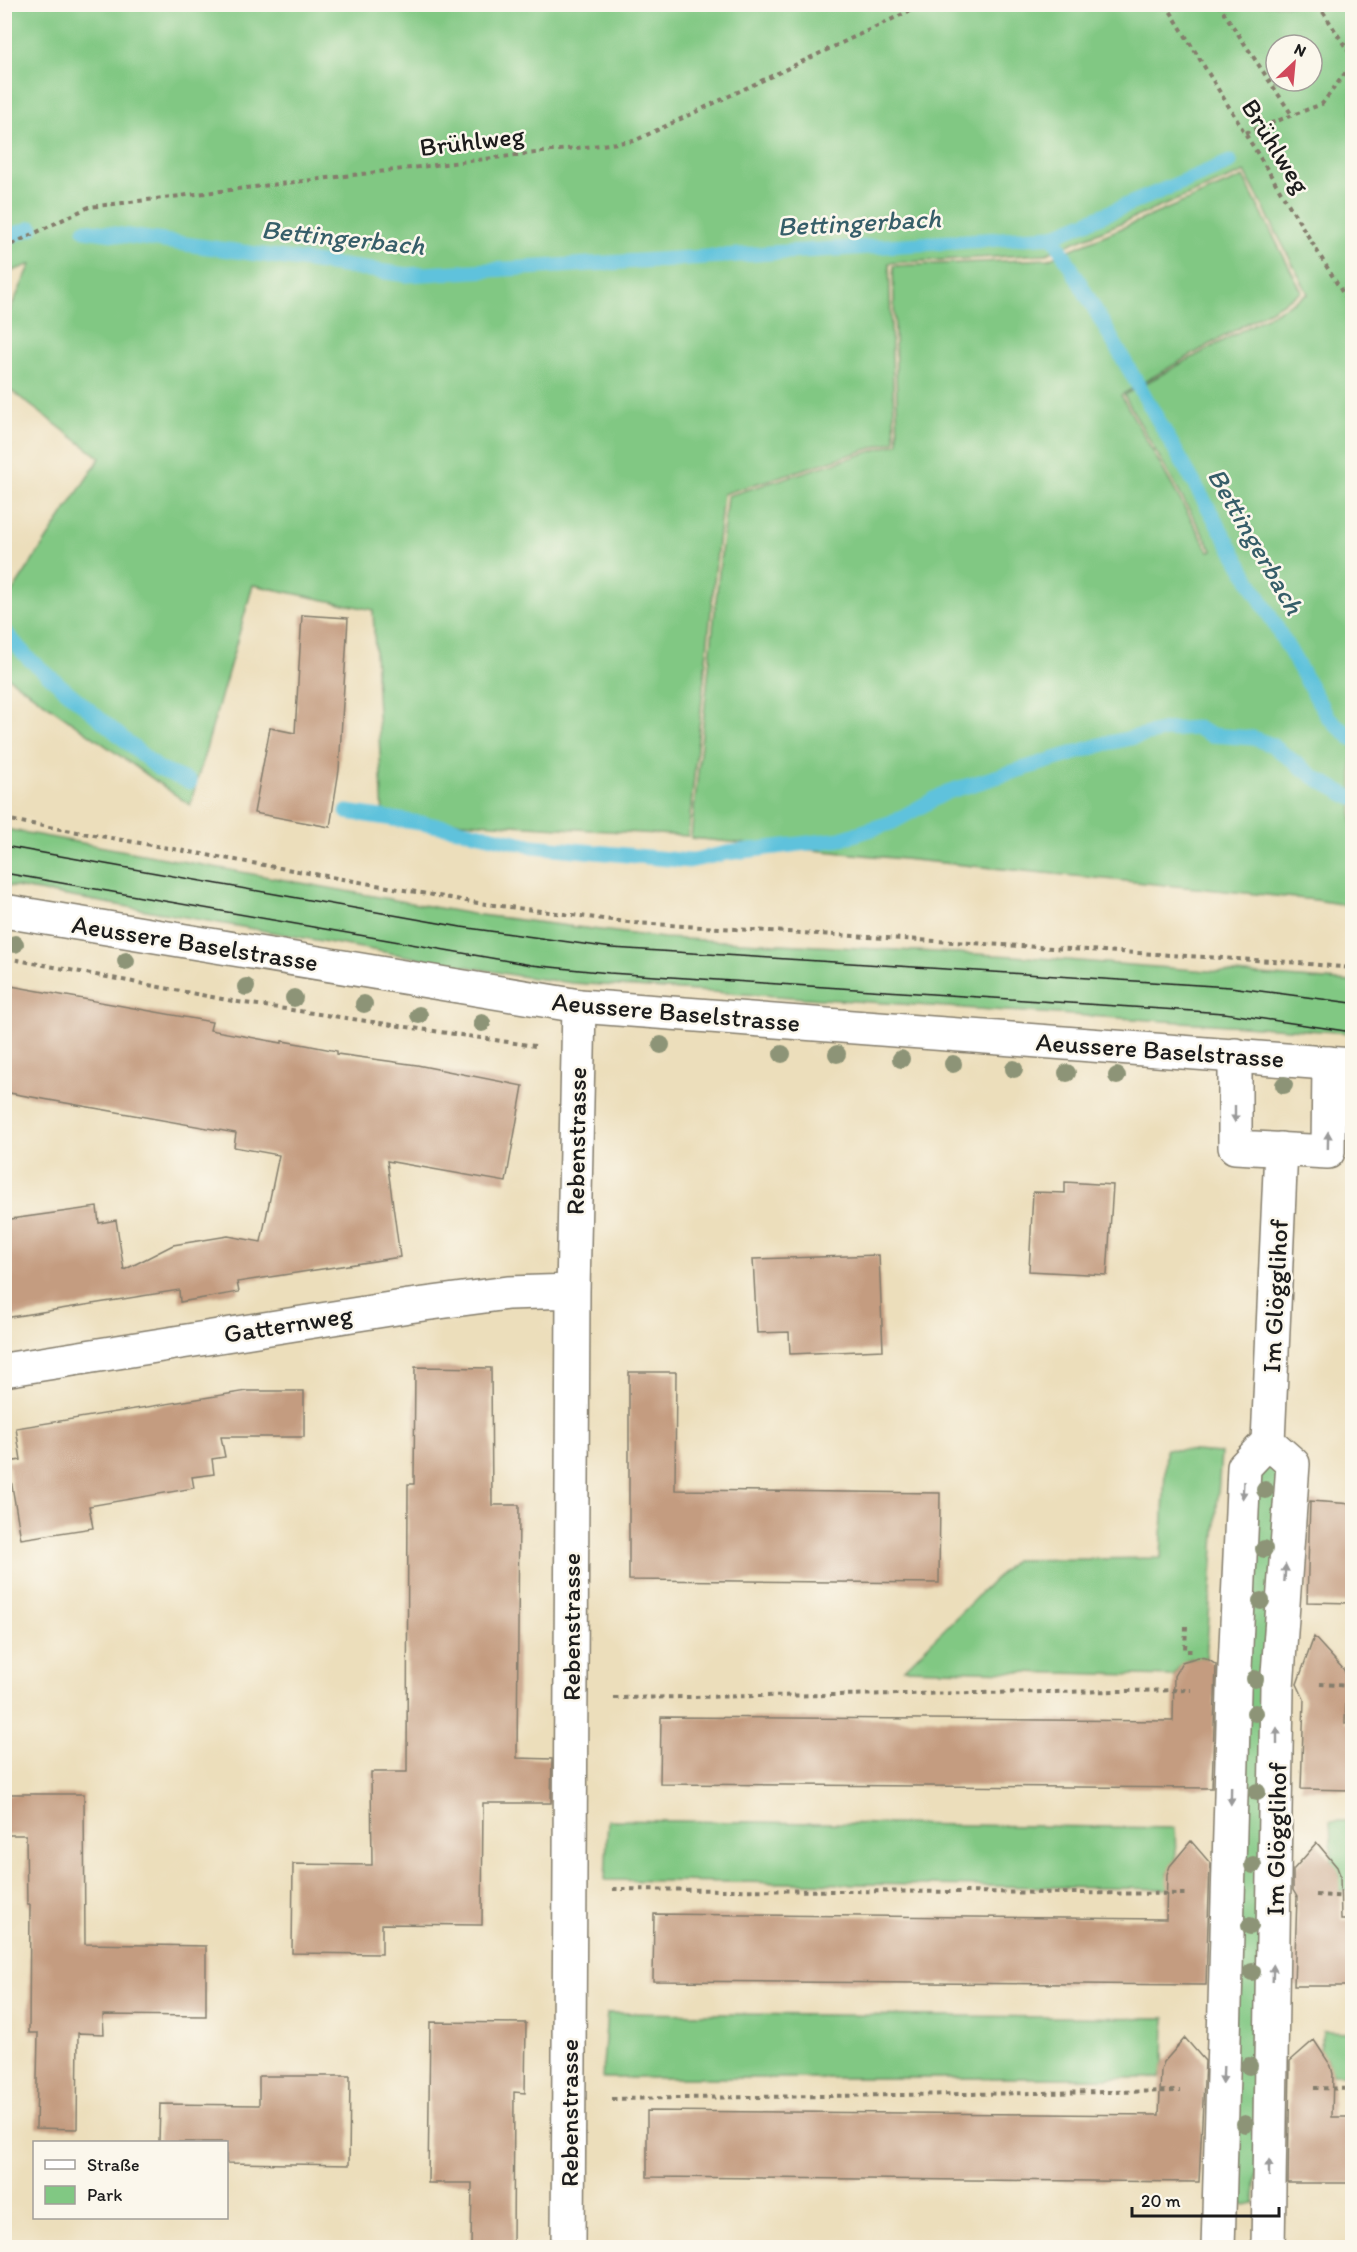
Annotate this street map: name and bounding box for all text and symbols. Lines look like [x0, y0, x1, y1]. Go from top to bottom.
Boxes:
north arrow [1264, 33, 1324, 93]
text: N [1291, 39, 1309, 61]
street label: Brühlweg [1234, 93, 1318, 200]
street label: Brühlweg [418, 119, 527, 163]
water label: Bettingerbach [776, 201, 942, 243]
water label: Bettingerbach [260, 212, 427, 262]
water label: Bettingerbach [1201, 462, 1312, 621]
street label: Aeussere Baselstrasse [70, 908, 320, 978]
street label: Aeussere Baselstrasse [551, 985, 801, 1039]
street label: Aeussere Baselstrasse [1035, 1025, 1285, 1075]
street label: Rebenstrasse [559, 1067, 593, 1215]
one-way arrow [1230, 1104, 1240, 1123]
one-way arrow [1323, 1130, 1333, 1149]
street label: Im Glögglihof [1255, 1218, 1295, 1374]
street label: Gatternweg [221, 1298, 355, 1350]
one-way arrow [1238, 1481, 1247, 1500]
street label: Rebenstrasse [555, 1553, 587, 1701]
one-way arrow [1280, 1564, 1290, 1583]
one-way arrow [1272, 1727, 1282, 1746]
street label: Im Glögglihof [1259, 1762, 1293, 1916]
one-way arrow [1226, 1787, 1236, 1806]
one-way arrow [1269, 1964, 1278, 1983]
street label: Rebenstrasse [553, 2039, 585, 2187]
one-way arrow [1219, 2065, 1228, 2084]
legend [33, 2141, 228, 2219]
text: Straße [87, 2154, 140, 2176]
one-way arrow [1264, 2159, 1274, 2178]
scale bar [1132, 2180, 1279, 2218]
text: Park [87, 2184, 122, 2206]
text: 20 m [1141, 2190, 1181, 2212]

